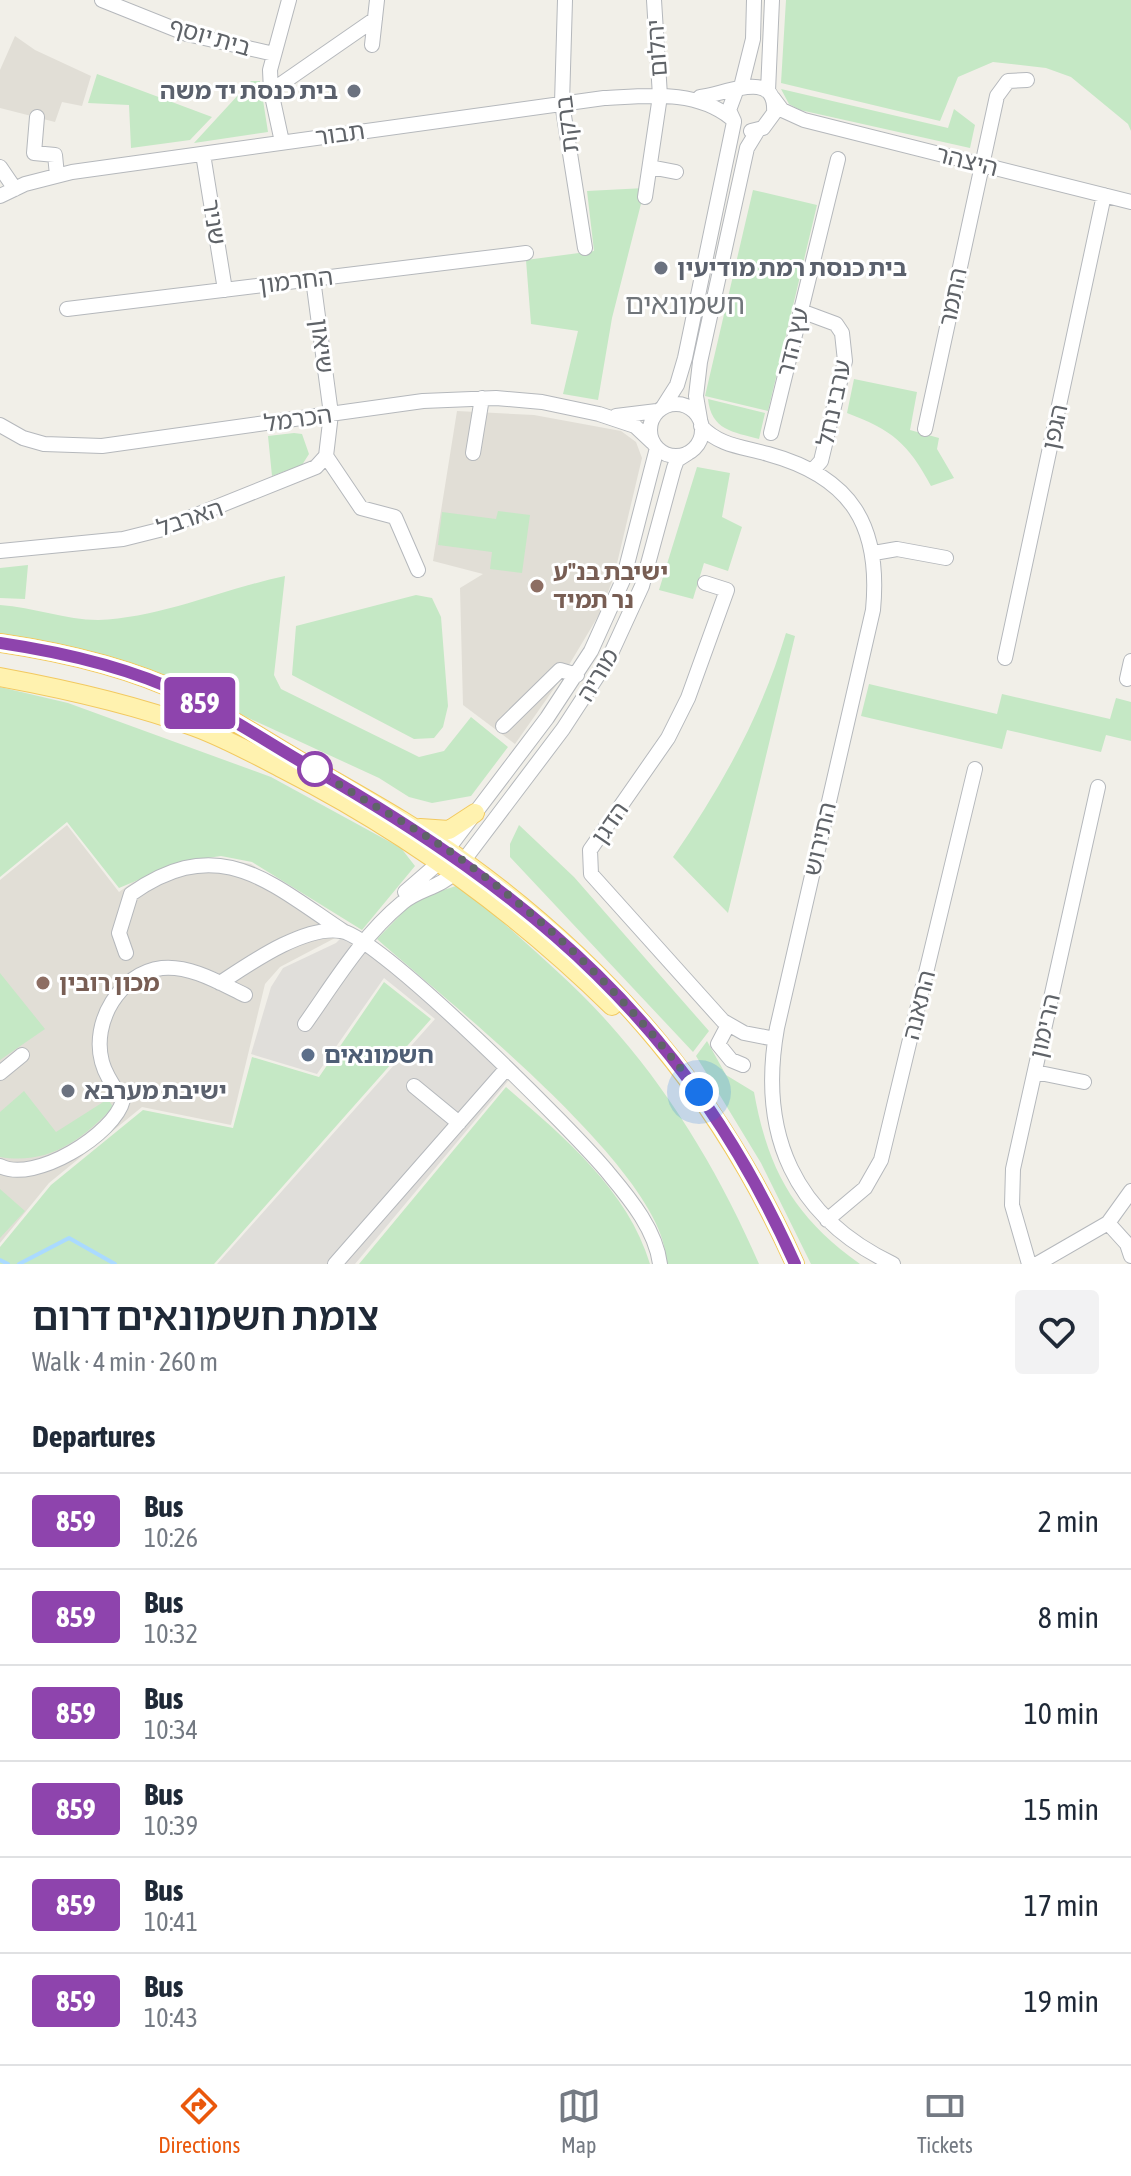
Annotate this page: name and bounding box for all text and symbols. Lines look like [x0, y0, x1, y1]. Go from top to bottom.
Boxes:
street label: בית יוסף [166, 12, 254, 61]
street label: יהלום [641, 18, 672, 78]
place label: בית כנסת יד משה [160, 77, 338, 104]
marker: בית כנסת יד משה [345, 82, 363, 100]
street label: ברקת [550, 94, 583, 154]
street label: תבור [313, 117, 366, 150]
street label: היצהר [933, 140, 1001, 181]
street label: שניר [198, 197, 231, 246]
place label: בית כנסת רמת מודיעין [677, 254, 907, 281]
marker: בית כנסת רמת מודיעין [652, 259, 670, 277]
street label: החרמון [257, 263, 334, 298]
street label: התמר [933, 265, 972, 329]
district label: חשמונאים [625, 288, 745, 320]
street label: עץ הדר [771, 305, 814, 379]
street label: שיאון [306, 317, 339, 375]
street label: ערבי נחל [811, 357, 856, 448]
street label: הכרמל [262, 400, 334, 437]
street label: הגפן [1037, 402, 1072, 452]
street label: הארבל [153, 494, 226, 541]
place label: ישיבת בנ"ע נר תמיד [553, 558, 668, 613]
marker: ישיבת בנ"ע נר תמיד [528, 577, 546, 595]
street label: מוריה [571, 643, 624, 706]
line badge: 859 [154, 677, 246, 729]
text: 859 [180, 687, 220, 719]
unlabelled marker [298, 752, 332, 786]
street label: הדגן [586, 797, 634, 849]
street label: התירוש [798, 799, 841, 878]
street label: התאנה [897, 967, 940, 1042]
place label: מכון רובין [59, 969, 160, 996]
marker: מכון רובין [34, 974, 52, 992]
street label: הרימון [1024, 991, 1065, 1061]
place label: חשמונאים [324, 1041, 434, 1068]
marker: חשמונאים [299, 1046, 317, 1064]
your location [679, 1072, 719, 1112]
place label: ישיבת מערבא [84, 1077, 227, 1104]
marker: ישיבת מערבא [59, 1082, 77, 1100]
button: heart [1015, 1290, 1099, 1374]
text: צומת חשמונאים דרום [32, 1295, 379, 1338]
text: Walk · 4 min · 260 m [32, 1347, 218, 1377]
text: Departures [32, 1419, 155, 1453]
text: Bus [144, 1489, 183, 1523]
text: 2 min [1038, 1504, 1099, 1538]
text: 859 [56, 1505, 96, 1537]
text: 10:26 [144, 1523, 198, 1553]
text: Bus [144, 1585, 183, 1619]
text: 8 min [1038, 1600, 1099, 1634]
text: 859 [56, 1601, 96, 1633]
text: 10:32 [144, 1619, 198, 1649]
text: Bus [144, 1681, 183, 1715]
text: 10 min [1024, 1696, 1099, 1730]
text: 859 [56, 1697, 96, 1729]
text: 10:34 [144, 1715, 198, 1745]
text: Bus [144, 1777, 183, 1811]
text: 15 min [1024, 1792, 1099, 1826]
text: 859 [56, 1793, 96, 1825]
text: 10:39 [144, 1811, 198, 1841]
text: Bus [144, 1873, 183, 1907]
text: 17 min [1024, 1888, 1099, 1922]
text: 859 [56, 1889, 96, 1921]
text: 10:41 [144, 1907, 198, 1937]
text: Bus [144, 1969, 183, 2003]
text: 19 min [1024, 1984, 1099, 2018]
text: 859 [56, 1985, 96, 2017]
text: 10:43 [144, 2003, 198, 2033]
tab: Directions [158, 2084, 240, 2158]
tab: Map [557, 2084, 601, 2158]
tab: Tickets [917, 2084, 973, 2158]

